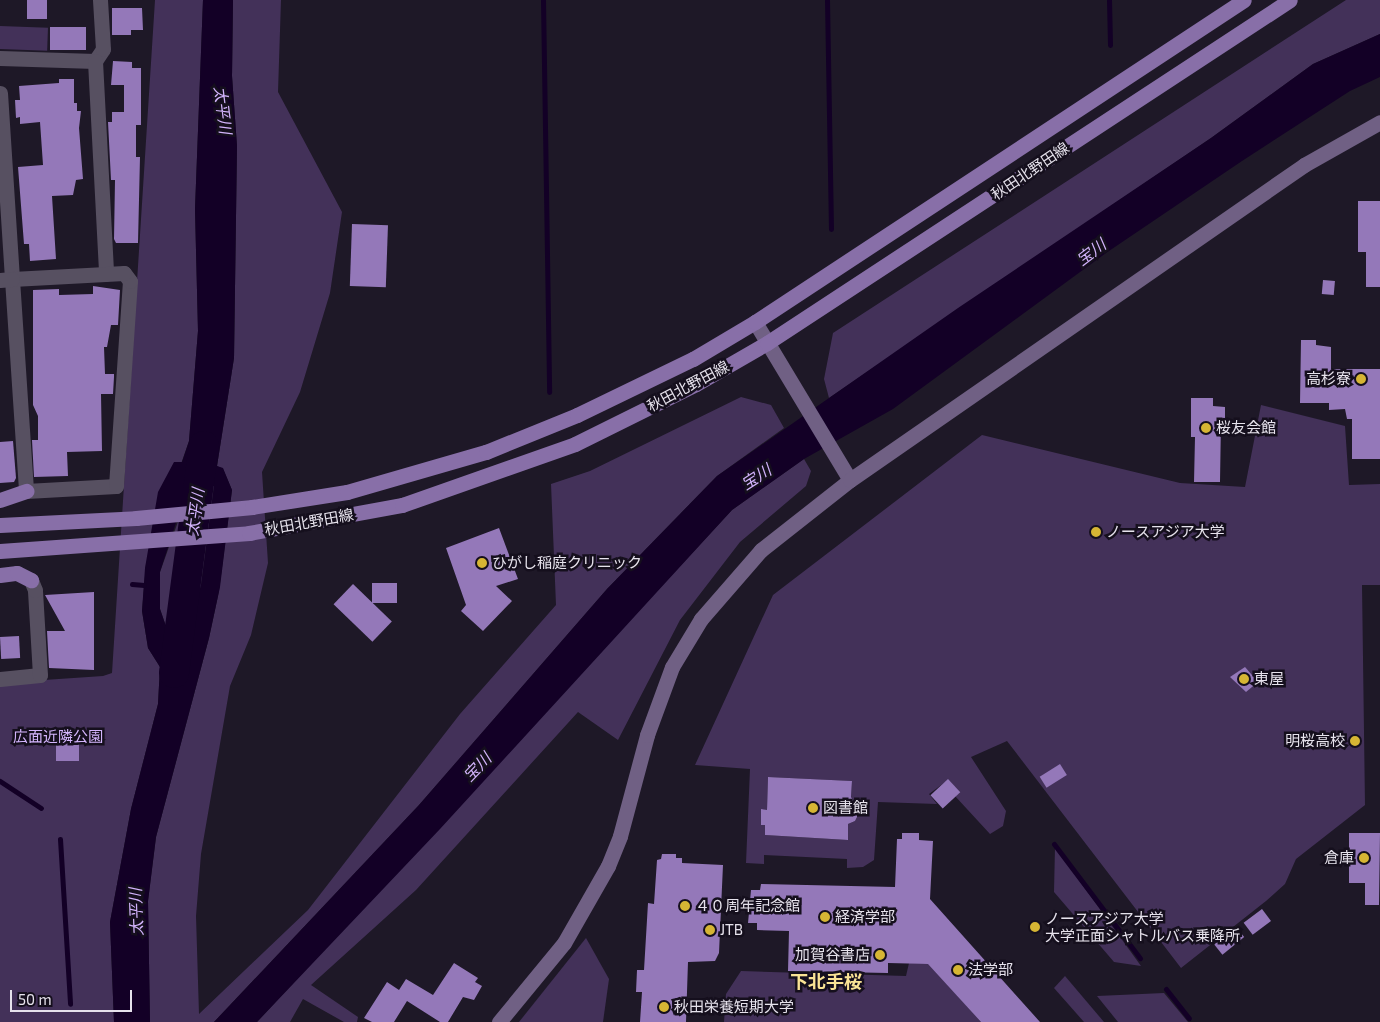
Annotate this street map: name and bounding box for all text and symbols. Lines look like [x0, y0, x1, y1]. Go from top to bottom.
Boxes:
water label: 太平川 [211, 85, 235, 135]
street label: 秋田北野田線 [988, 138, 1072, 204]
water label: 宝川 [1072, 235, 1110, 269]
street label: 秋田北野田線 [644, 357, 732, 415]
place label: 高杉寮 [1306, 370, 1351, 388]
marker: 高杉寮 [1355, 373, 1367, 385]
place label: 桜友会館 [1216, 419, 1276, 437]
marker: 桜友会館 [1200, 422, 1212, 434]
water label: 宝川 [737, 460, 775, 494]
water label: 太平川 [182, 487, 208, 537]
street label: 秋田北野田線 [263, 505, 355, 539]
place label: ノースアジア大学 [1106, 523, 1226, 541]
marker: ノースアジア大学 [1090, 526, 1102, 538]
place label: ひがし稲庭クリニック [492, 554, 642, 572]
marker: ひがし稲庭クリニック [476, 557, 488, 569]
place label: 東屋 [1254, 670, 1284, 688]
marker: 東屋 [1238, 673, 1250, 685]
park label: 広面近隣公園 [13, 728, 103, 746]
place label: 明桜高校 [1285, 732, 1345, 750]
marker: 明桜高校 [1349, 735, 1361, 747]
water label: 宝川 [459, 749, 495, 785]
place label: 図書館 [823, 799, 868, 817]
marker: 図書館 [807, 802, 819, 814]
place label: 倉庫 [1324, 849, 1354, 867]
marker: 倉庫 [1358, 852, 1370, 864]
water label: 太平川 [126, 888, 146, 936]
place label: ４０周年記念館 [695, 897, 800, 915]
marker: ４０周年記念館 [679, 900, 691, 912]
place label: 経済学部 [835, 908, 895, 926]
place label: ノースアジア大学 大学正面シャトルバス乗降所 [1045, 909, 1240, 944]
marker: 経済学部 [819, 911, 831, 923]
place label: JTB [720, 921, 743, 939]
marker: ノースアジア大学 大学正面シャトルバス乗降所 [1029, 921, 1041, 933]
marker: JTB [704, 924, 716, 936]
place label: 加賀谷書店 [795, 946, 870, 964]
marker: 加賀谷書店 [874, 949, 886, 961]
place label: 法学部 [968, 961, 1013, 979]
marker: 法学部 [952, 964, 964, 976]
district label: 下北手桜 [790, 970, 862, 992]
scale bar [12, 980, 135, 1012]
text: 50 m [18, 990, 52, 1008]
place label: 秋田栄養短期大学 [674, 998, 794, 1016]
marker: 秋田栄養短期大学 [658, 1001, 670, 1013]

